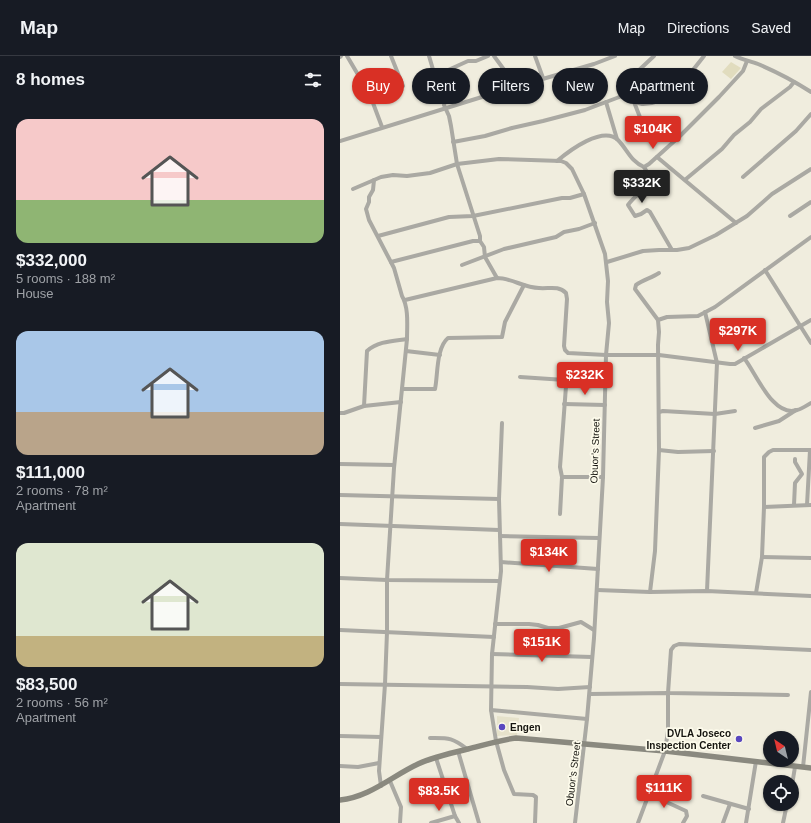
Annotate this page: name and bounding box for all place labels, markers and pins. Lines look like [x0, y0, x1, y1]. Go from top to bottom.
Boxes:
pin: $104K [625, 116, 681, 150]
pin: $332K [614, 170, 670, 204]
pin: $297K [710, 318, 766, 352]
pin: $232K [557, 362, 613, 396]
pin: $134K [521, 539, 577, 573]
pin: $151K [514, 629, 570, 663]
marker: Engen [497, 722, 507, 732]
place label: Engen [510, 722, 541, 733]
place label: DVLA Joseco Inspection Center [647, 728, 731, 751]
marker: DVLA Joseco Inspection Center [734, 734, 744, 744]
pin: $111K [636, 775, 692, 809]
pin: $83.5K [406, 778, 472, 812]

